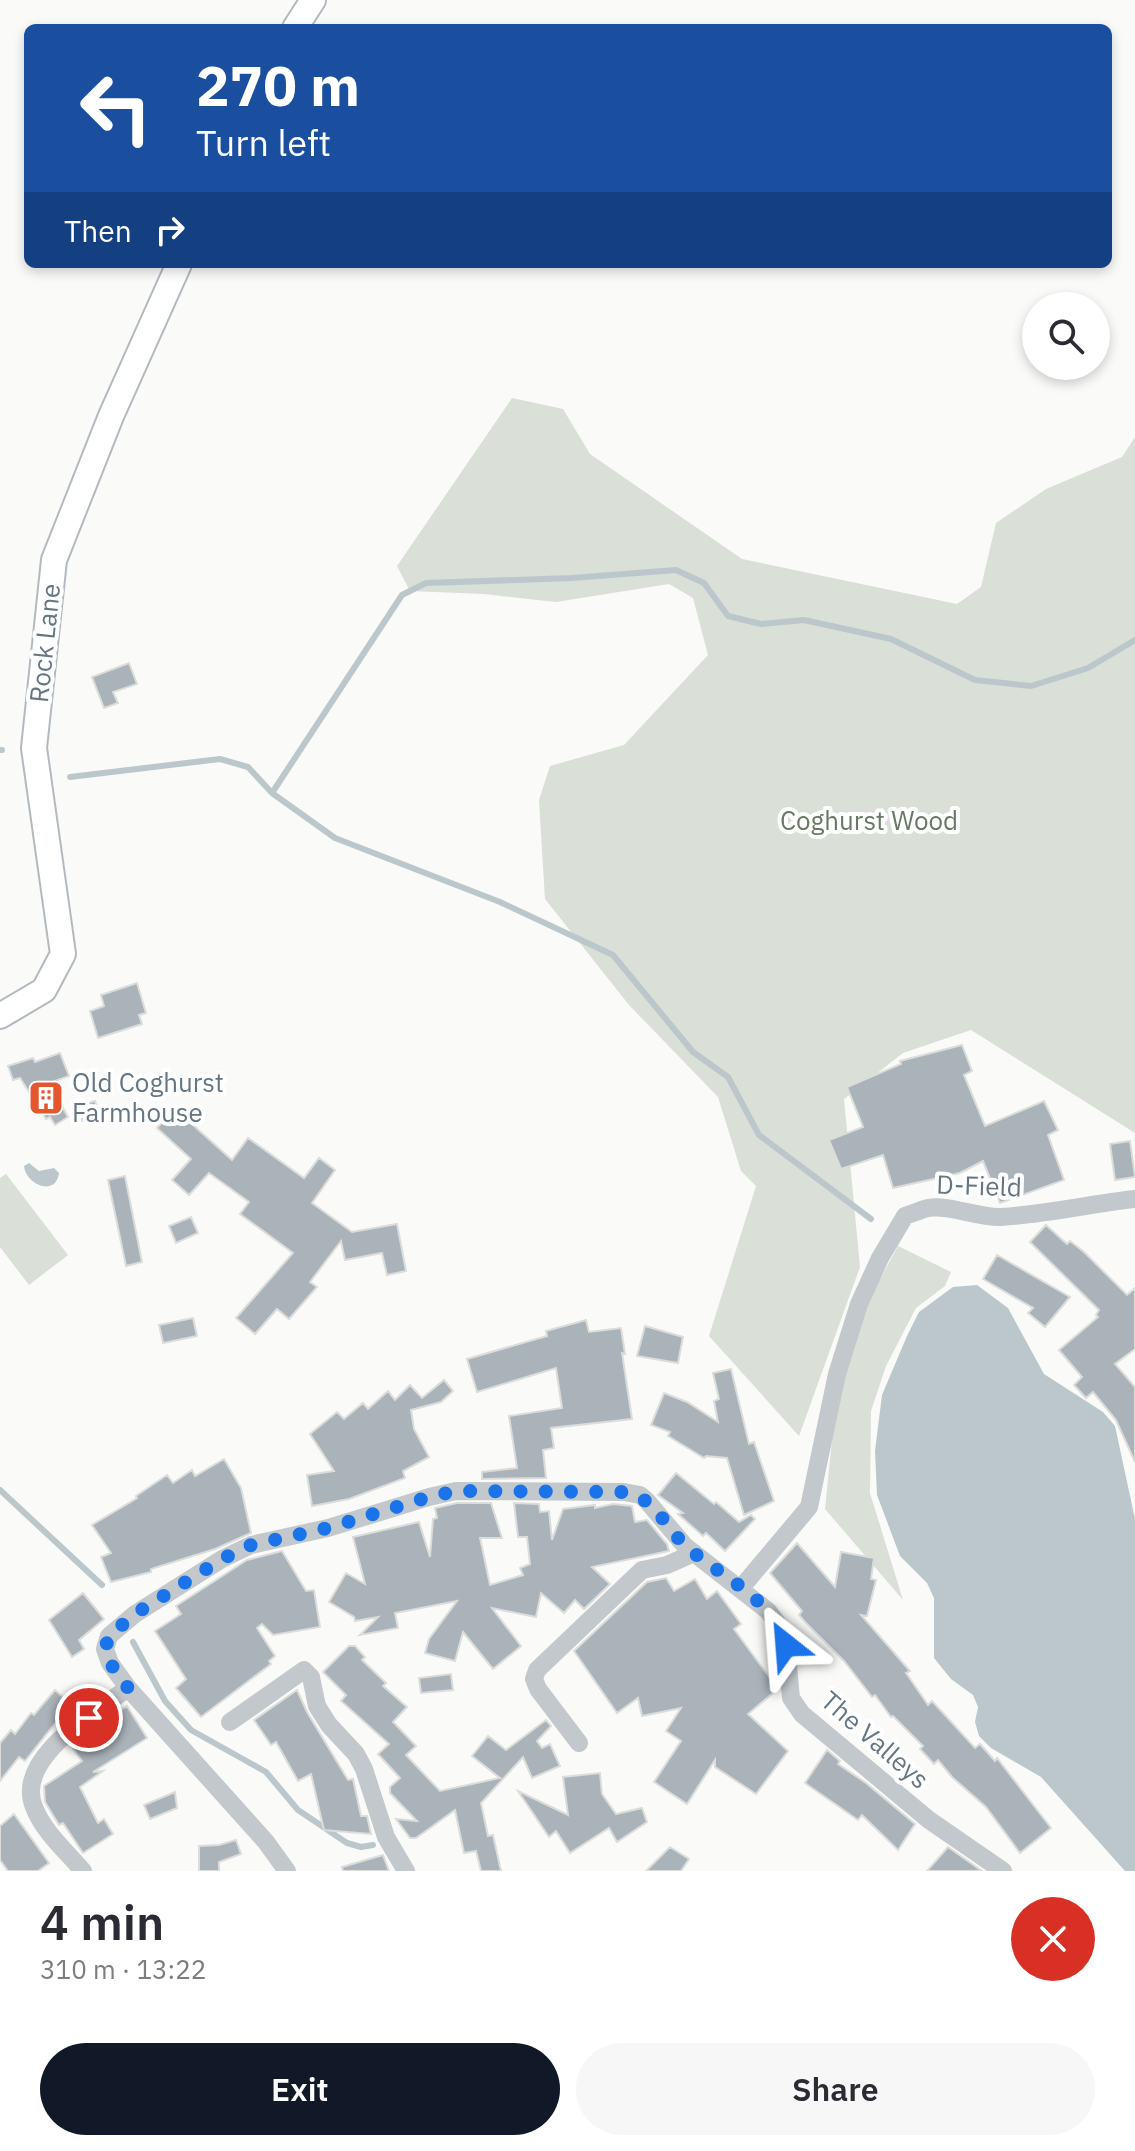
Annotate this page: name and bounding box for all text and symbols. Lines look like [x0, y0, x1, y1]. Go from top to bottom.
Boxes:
text: 270 m [196, 49, 360, 121]
icon: left [64, 56, 168, 160]
text: Turn left [196, 119, 331, 166]
icon: right [148, 208, 192, 252]
text: Then [64, 211, 132, 250]
map controls [1022, 292, 1110, 380]
button: search [1022, 292, 1110, 380]
street label: Rock Lane [21, 582, 67, 704]
park label: Coghurst Wood [780, 803, 958, 837]
place label: Old Coghurst Farmhouse [72, 1065, 224, 1129]
building icon: Old Coghurst Farmhouse [27, 1079, 65, 1117]
street label: D-Field [936, 1167, 1022, 1203]
position arrow [744, 1603, 828, 1687]
street label: The Valleys [814, 1683, 937, 1796]
pin [55, 1684, 123, 1752]
icon: arrive [67, 1696, 111, 1740]
text: 4 min [40, 1891, 164, 1953]
button: close [1011, 1897, 1095, 1981]
text: 310 m · 13:22 [40, 1952, 206, 1986]
button: Exit [40, 2043, 560, 2135]
button: Share [576, 2043, 1095, 2135]

